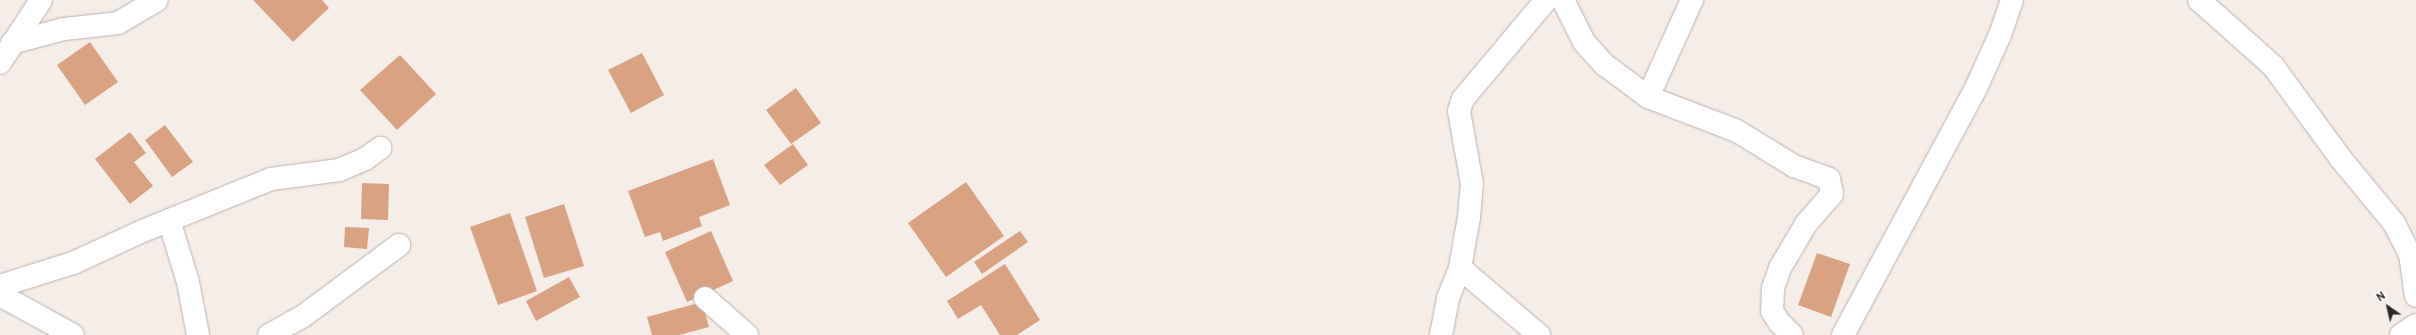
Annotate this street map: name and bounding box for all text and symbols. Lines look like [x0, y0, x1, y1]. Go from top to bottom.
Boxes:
north arrow [2368, 287, 2408, 327]
text: N [2374, 289, 2388, 305]

